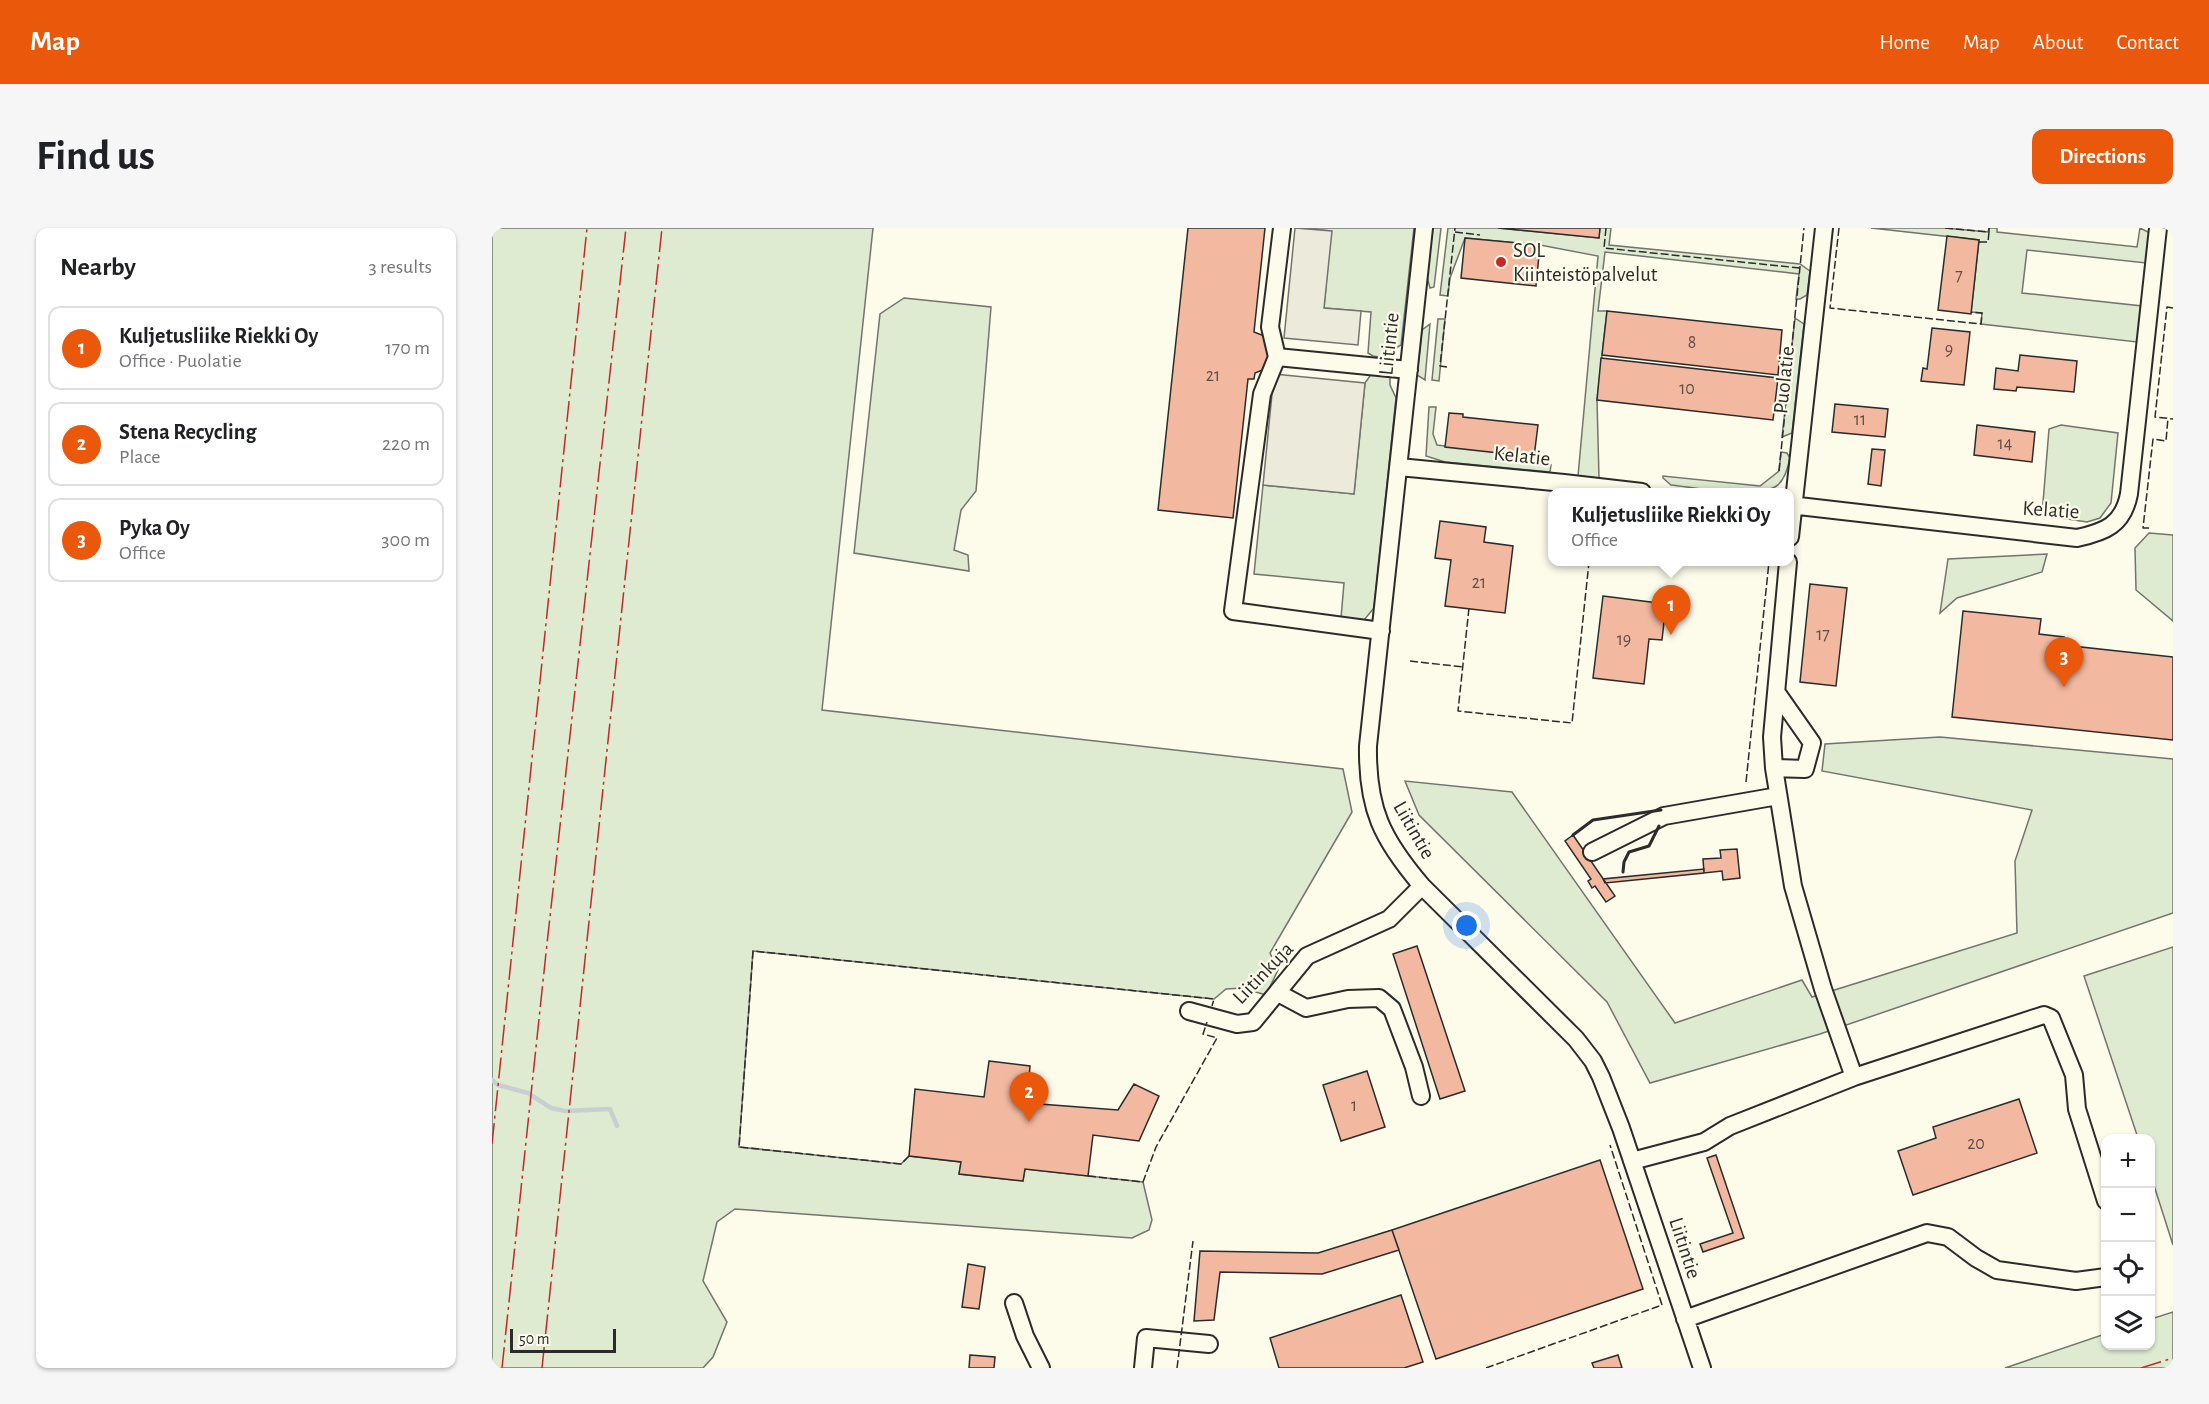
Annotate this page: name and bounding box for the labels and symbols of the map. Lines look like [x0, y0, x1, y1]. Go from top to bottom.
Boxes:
place label: SOL Kiinteistöpalvelut [1513, 240, 1658, 285]
marker: SOL Kiinteistöpalvelut [1494, 255, 1508, 269]
house number: 7 [1955, 267, 1963, 285]
street label: Liitintie [1375, 312, 1403, 376]
house number: 8 [1688, 334, 1696, 352]
house number: 9 [1945, 341, 1953, 359]
street label: Puolatie [1770, 345, 1798, 415]
house number: 21 [1206, 367, 1220, 385]
house number: 10 [1679, 380, 1695, 398]
house number: 11 [1854, 411, 1866, 429]
house number: 14 [1998, 435, 2013, 453]
street label: Kelatie [1493, 443, 1551, 469]
street label: Kelatie [2022, 498, 2080, 522]
house number: 21 [1472, 574, 1486, 592]
pin: 1 [1652, 586, 1690, 635]
house number: 17 [1816, 626, 1830, 644]
house number: 19 [1617, 631, 1631, 649]
pin: 3 [2044, 638, 2084, 687]
street label: Liitintie [1389, 797, 1439, 863]
your location [1452, 911, 1481, 940]
street label: Liitinkuja [1229, 938, 1298, 1008]
pin: 2 [1010, 1072, 1048, 1122]
house number: 1 [1351, 1097, 1357, 1115]
house number: 20 [1967, 1135, 1985, 1153]
street label: Liitintie [1665, 1215, 1705, 1281]
scale bar [510, 1326, 616, 1354]

